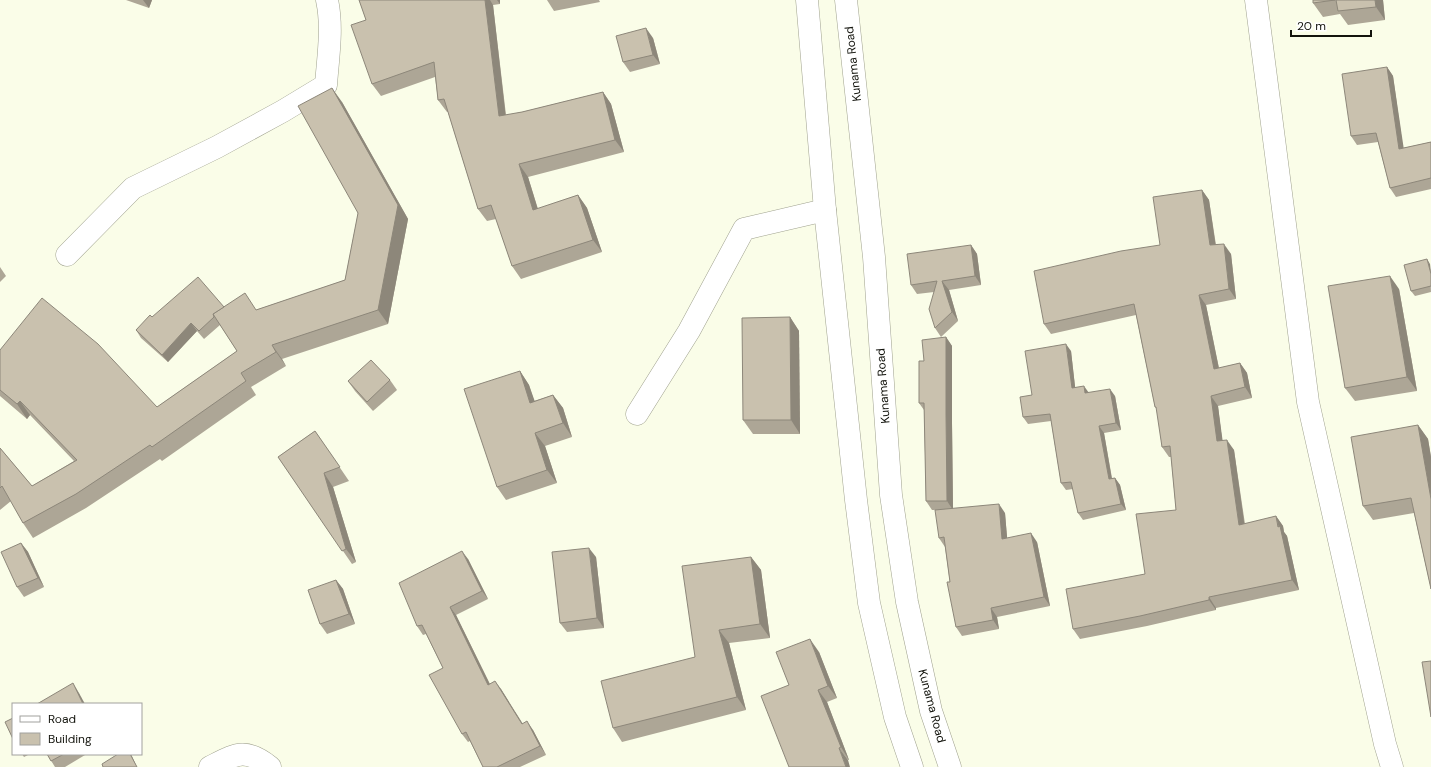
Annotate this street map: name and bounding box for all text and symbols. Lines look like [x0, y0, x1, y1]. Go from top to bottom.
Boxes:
scale bar [1291, 12, 1371, 38]
text: 20 m [1297, 18, 1326, 34]
street label: Kunama Road [841, 26, 865, 102]
street label: Kunama Road [872, 348, 894, 424]
street label: Kunama Road [915, 667, 949, 745]
legend [12, 703, 142, 755]
text: Road [48, 711, 76, 727]
text: Building [48, 731, 92, 747]

